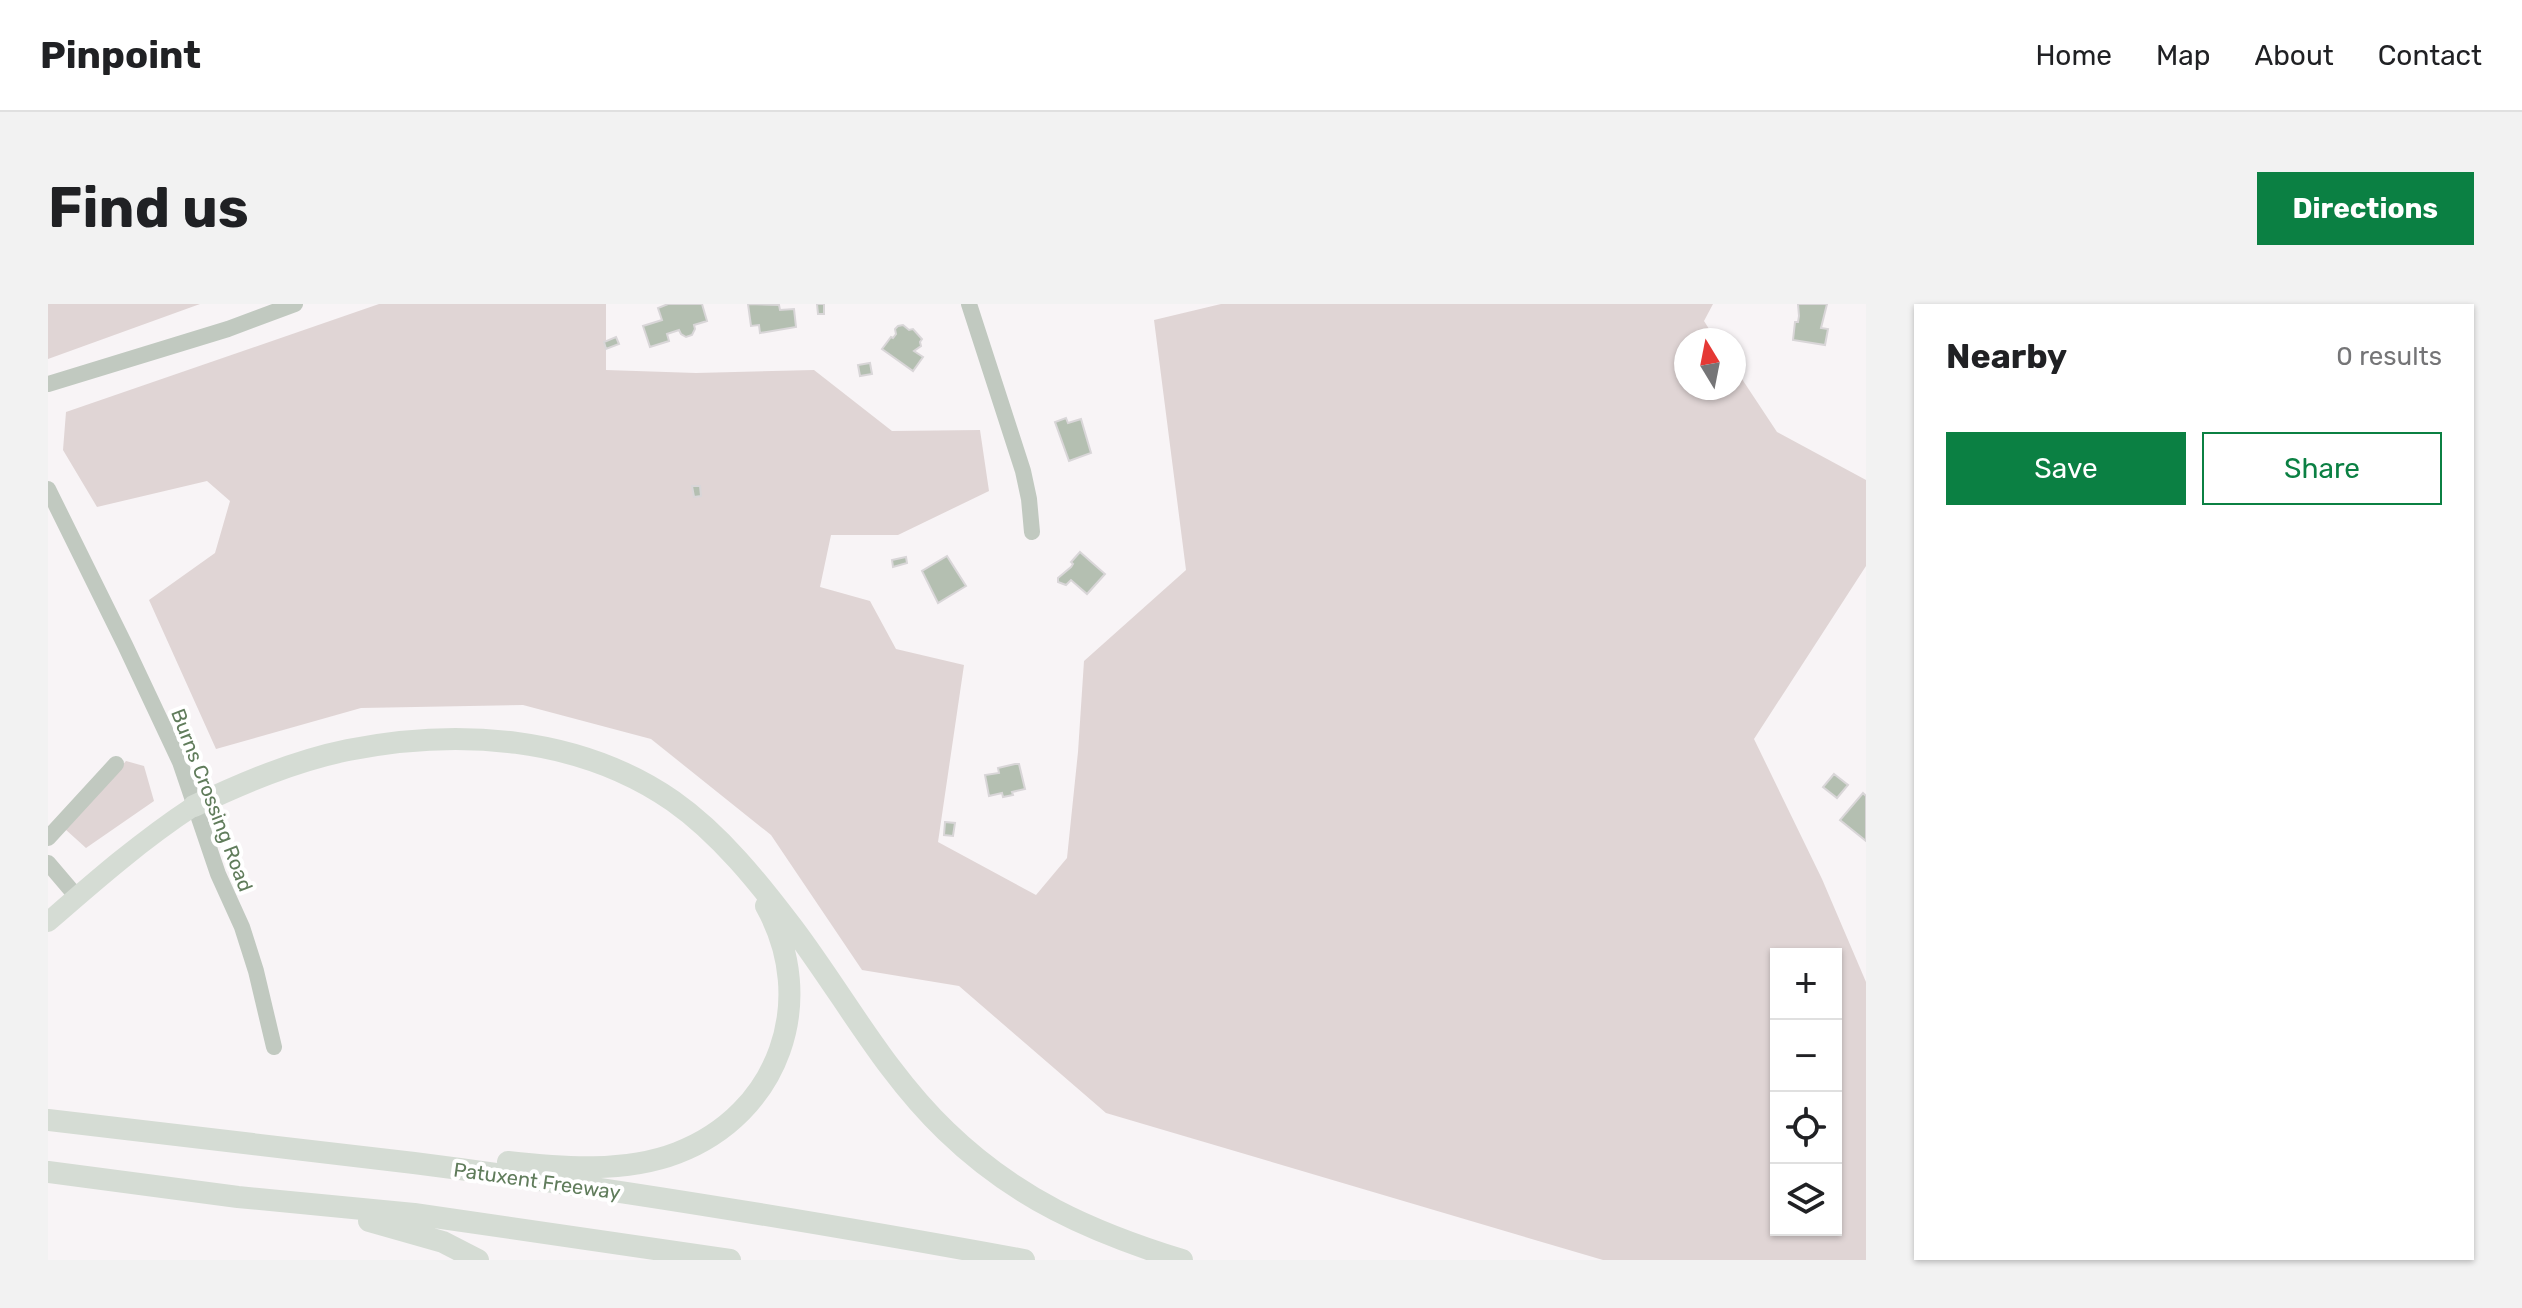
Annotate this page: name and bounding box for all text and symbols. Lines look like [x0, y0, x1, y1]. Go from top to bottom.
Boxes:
text: Pinpoint [40, 32, 201, 78]
text: Home [2035, 39, 2112, 72]
text: Map [2156, 39, 2210, 72]
text: About [2254, 39, 2334, 72]
text: Contact [2378, 39, 2482, 72]
button: Directions [2257, 172, 2474, 245]
text: Find us [48, 175, 249, 241]
north arrow [1674, 328, 1746, 400]
text: Nearby [1946, 336, 2067, 377]
text: 0 results [2336, 341, 2442, 372]
button: Save [1946, 432, 2186, 505]
button: Share [2202, 432, 2442, 505]
street label: Burns Crossing Road [166, 705, 258, 895]
map controls [1770, 948, 1842, 1236]
button: + [1770, 948, 1842, 1020]
button: − [1770, 1020, 1842, 1092]
button: locate [1770, 1092, 1842, 1164]
street label: Patuxent Freeway [452, 1157, 622, 1205]
button: layers [1770, 1164, 1842, 1236]

